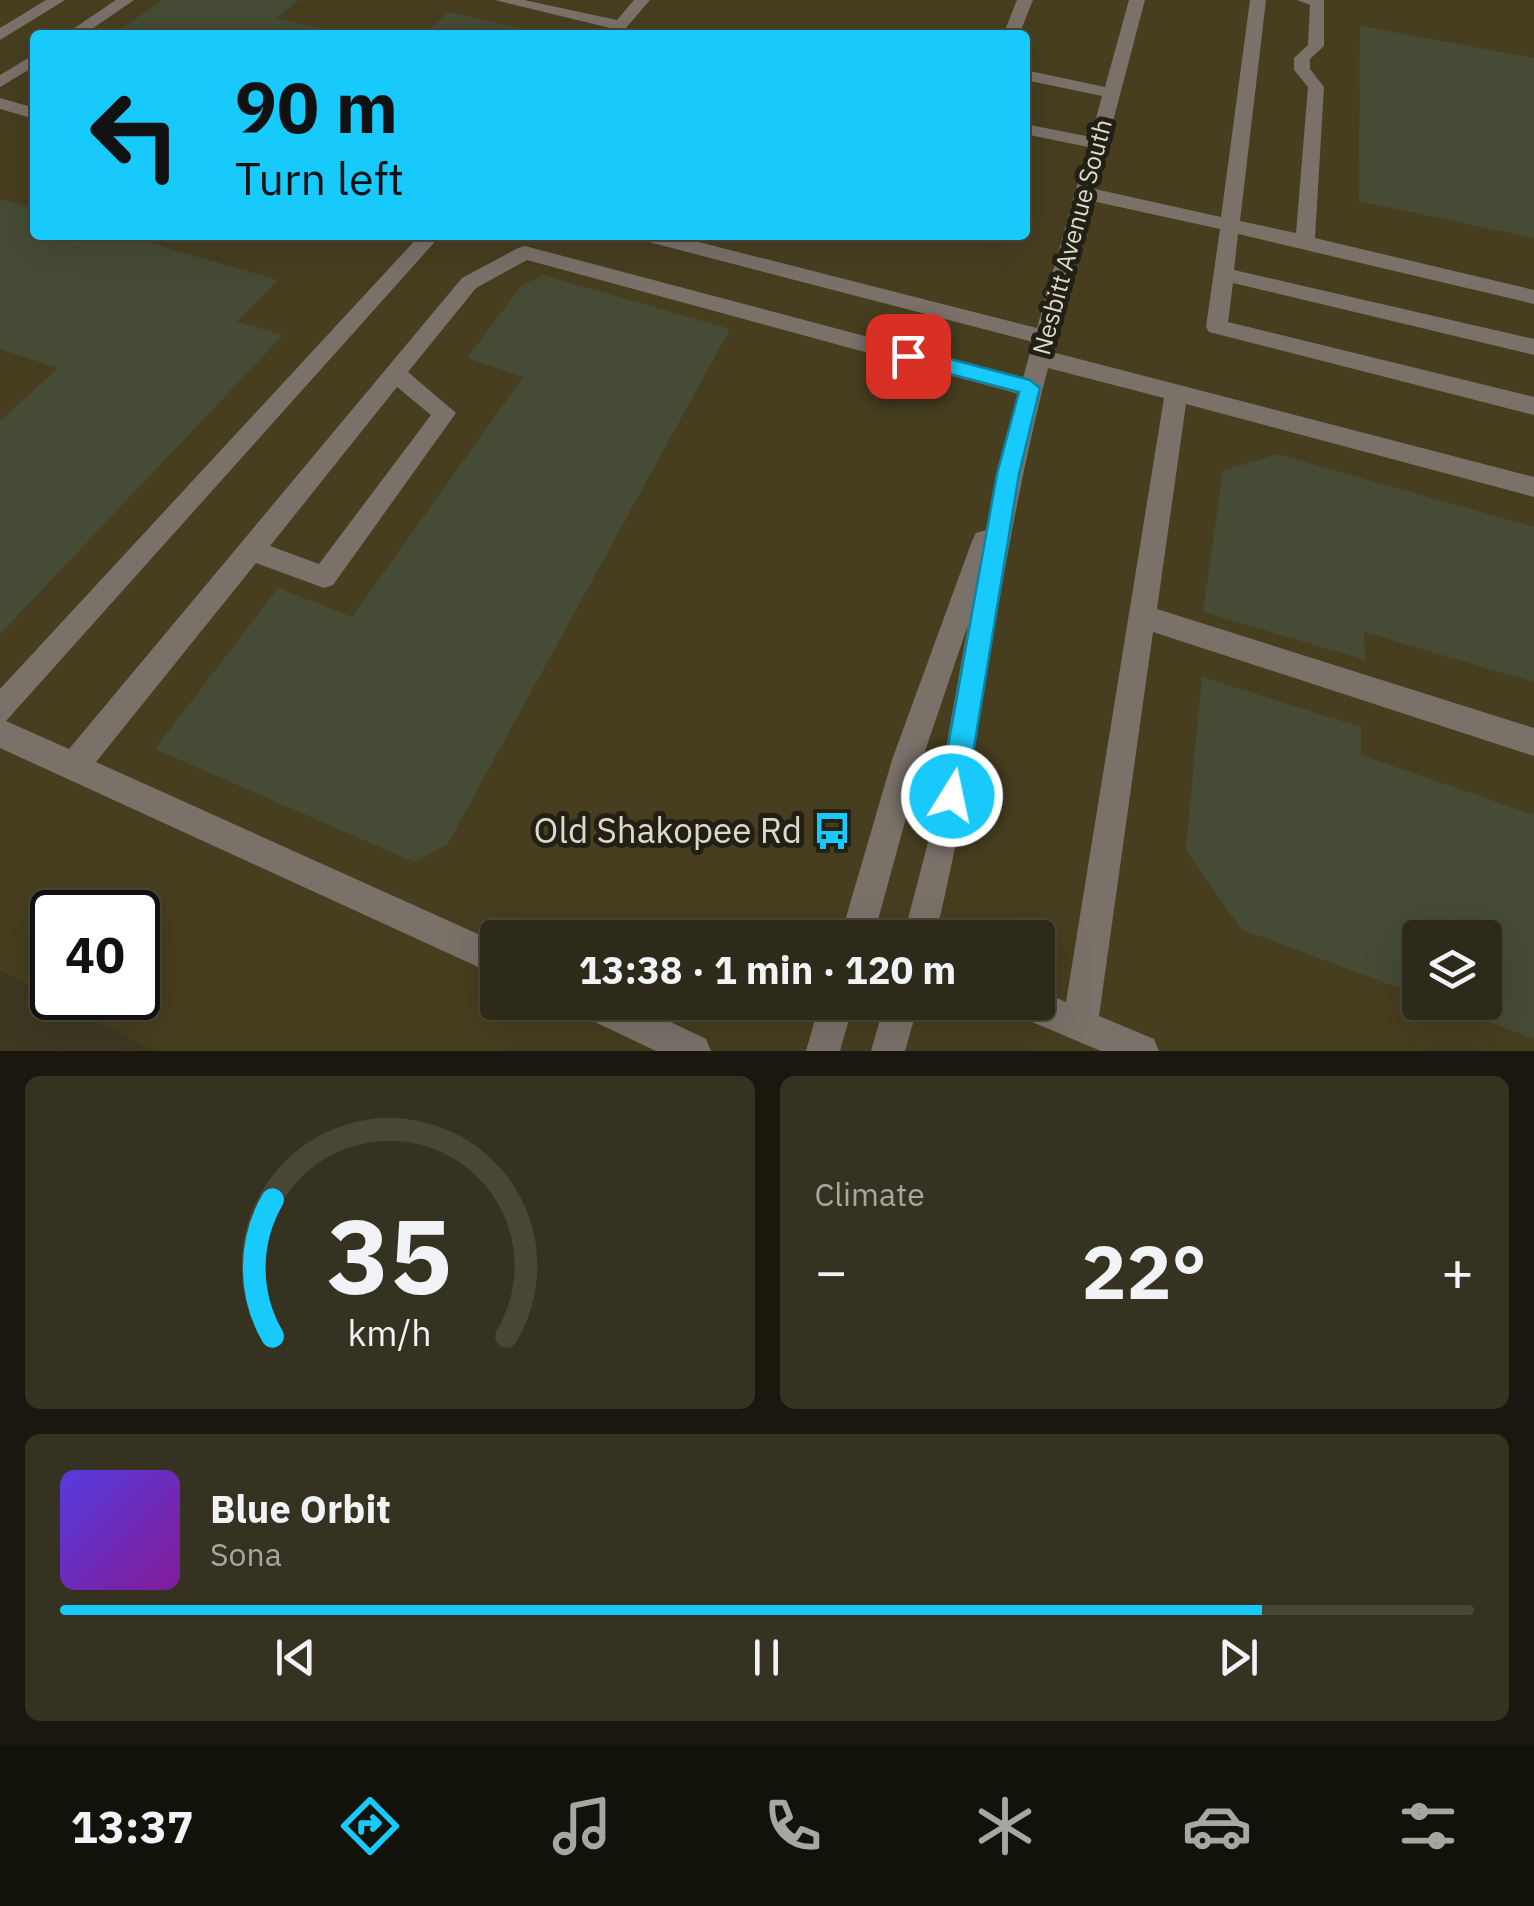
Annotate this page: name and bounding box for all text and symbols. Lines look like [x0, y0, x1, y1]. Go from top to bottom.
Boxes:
text: 90 m [235, 61, 398, 152]
icon: left [70, 70, 200, 200]
street label: Nesbitt Avenue South [1024, 115, 1119, 358]
text: Turn left [235, 149, 404, 207]
pin [866, 314, 951, 399]
icon: arrive [881, 329, 936, 384]
position arrow [900, 744, 1004, 848]
place label: Old Shakopee Rd [534, 807, 802, 853]
bus stop icon: Old Shakopee Rd [811, 810, 853, 852]
speed limit sign: 40 [30, 890, 160, 1020]
map controls [1402, 920, 1502, 1020]
button: layers [1402, 920, 1502, 1020]
text: 13:38 · 1 min · 120 m [579, 945, 956, 994]
text: Climate [815, 1173, 925, 1215]
text: 35 [327, 1187, 452, 1323]
text: 22° [1082, 1222, 1207, 1320]
text: − [815, 1235, 848, 1306]
text: + [1441, 1235, 1474, 1306]
text: km/h [348, 1309, 432, 1356]
text: Blue Orbit [210, 1484, 391, 1533]
text: Sona [210, 1533, 282, 1575]
icon: previous [268, 1630, 323, 1685]
icon: pause [739, 1630, 794, 1685]
icon: next [1211, 1630, 1266, 1685]
icon: directions [335, 1791, 405, 1861]
icon: music [547, 1791, 617, 1861]
icon: phone [758, 1791, 828, 1861]
icon: climate [970, 1791, 1040, 1861]
icon: car [1182, 1791, 1252, 1861]
icon: filters [1393, 1791, 1463, 1861]
text: 13:37 [71, 1797, 194, 1855]

